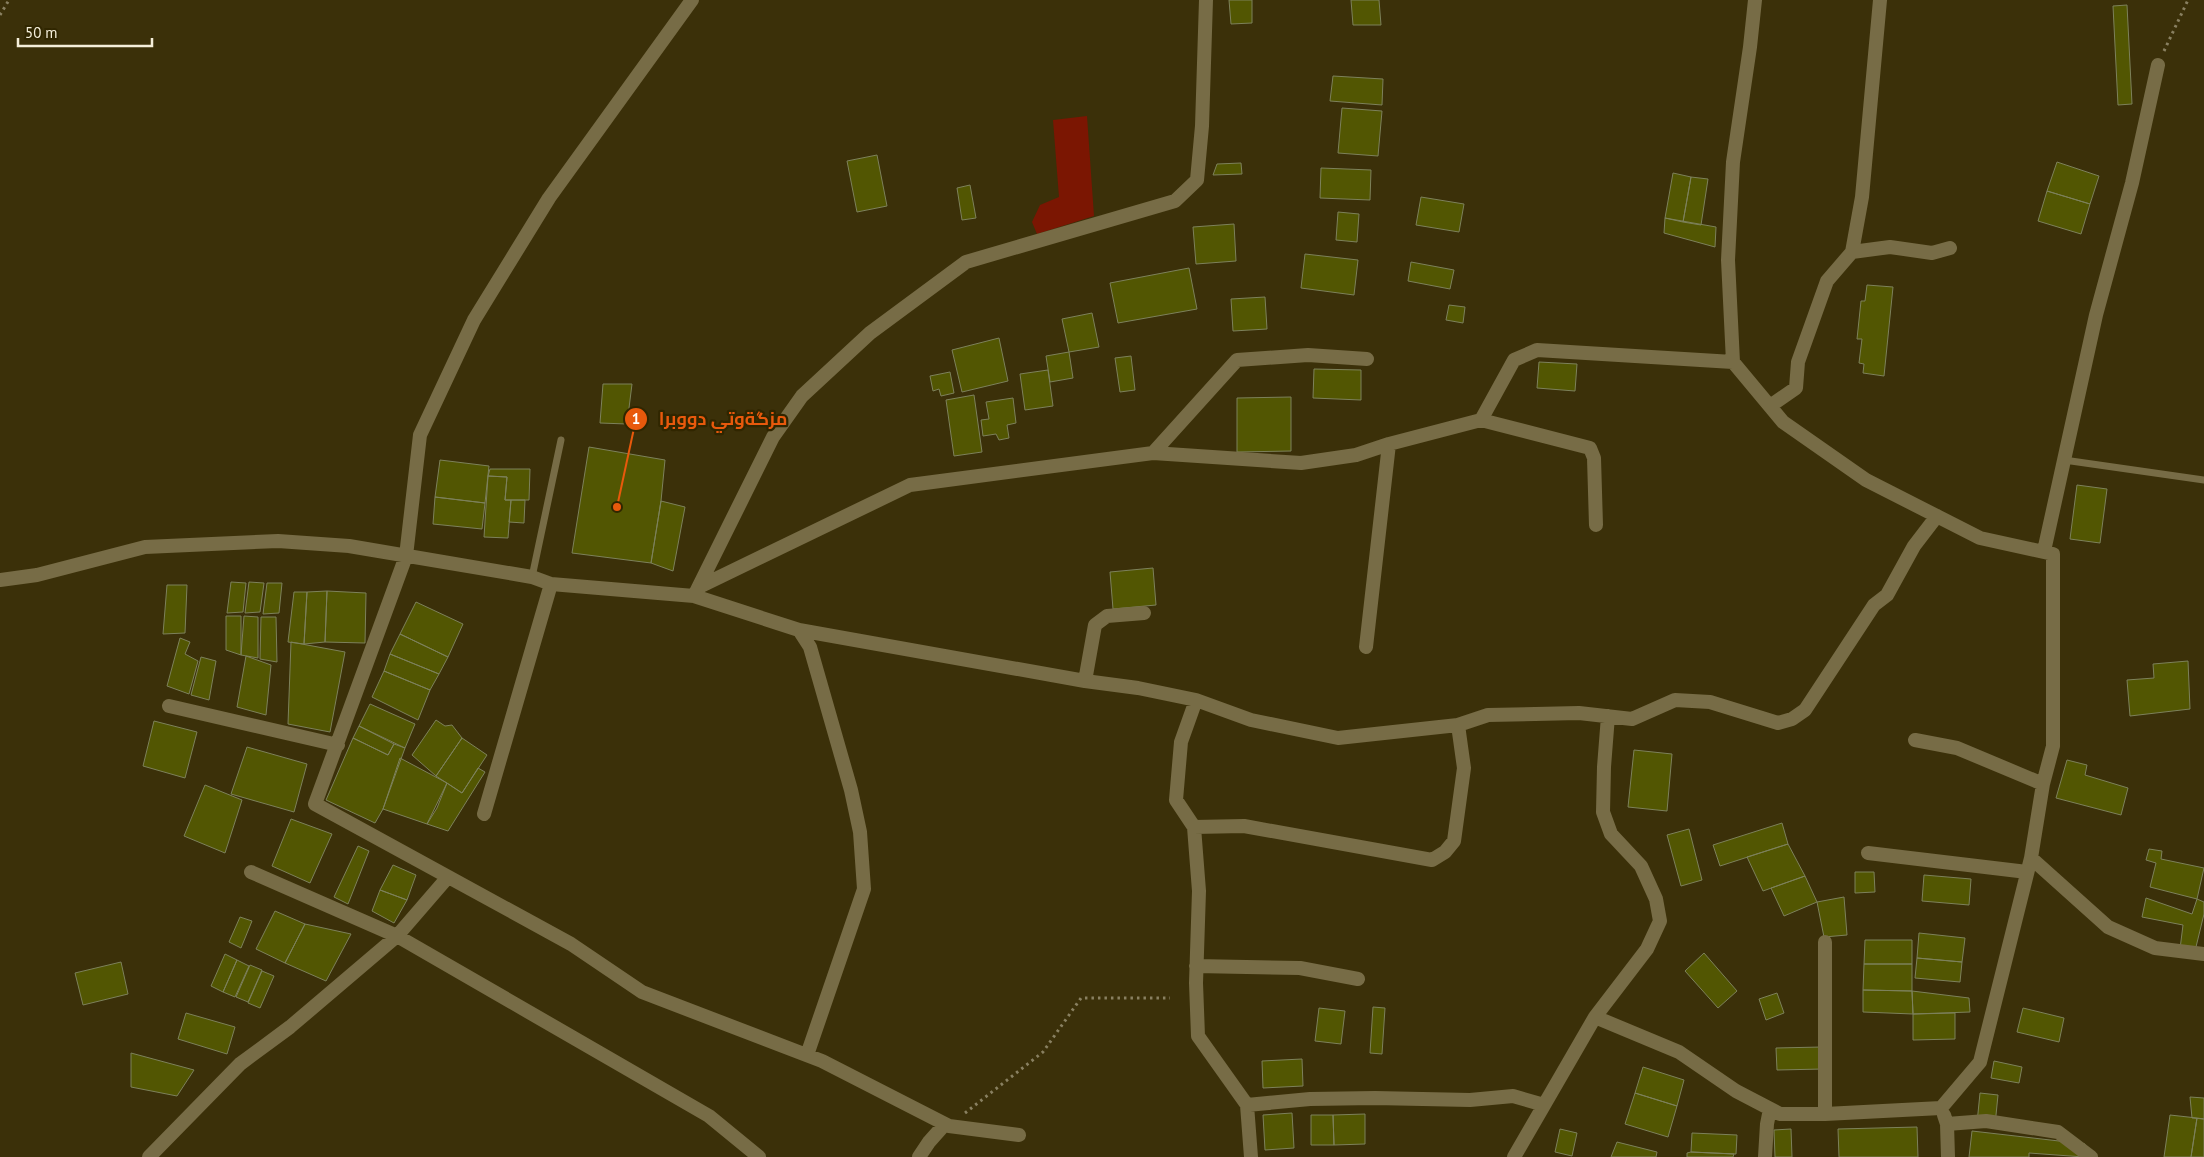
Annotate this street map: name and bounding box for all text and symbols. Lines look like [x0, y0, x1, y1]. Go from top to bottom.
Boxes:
scale bar [18, 15, 151, 47]
text: 50 m [25, 23, 58, 42]
callout: مزگةوتي دووبرا [624, 403, 797, 436]
text: مزگةوتي دووبرا [659, 407, 787, 434]
text: 1 [632, 409, 640, 428]

